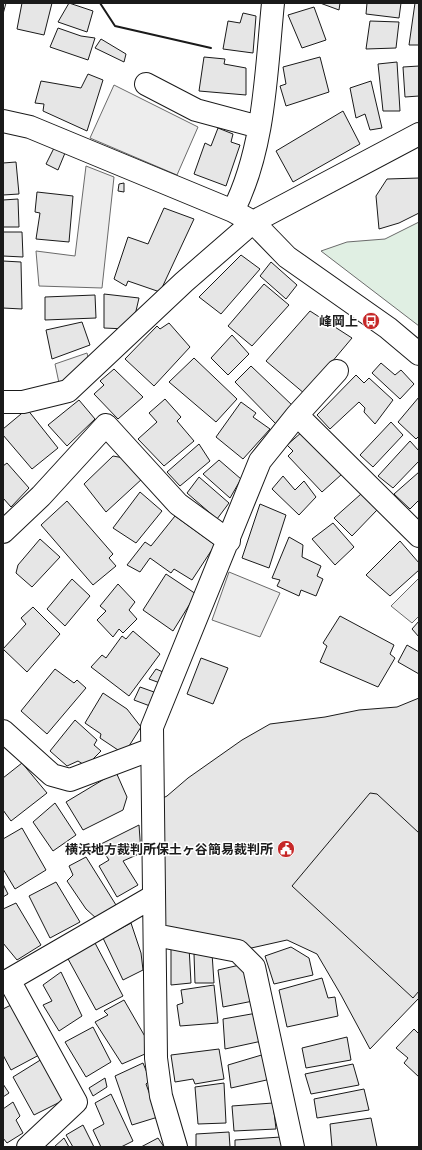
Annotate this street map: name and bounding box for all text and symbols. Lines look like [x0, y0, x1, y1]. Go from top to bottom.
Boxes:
bus stop icon: 峰岡上 [361, 311, 381, 331]
place label: 峰岡上 [319, 314, 358, 330]
public building icon: 横浜地方裁判所保土ヶ谷簡易裁判所 [276, 839, 296, 859]
place label: 横浜地方裁判所保土ヶ谷簡易裁判所 [65, 842, 273, 858]

